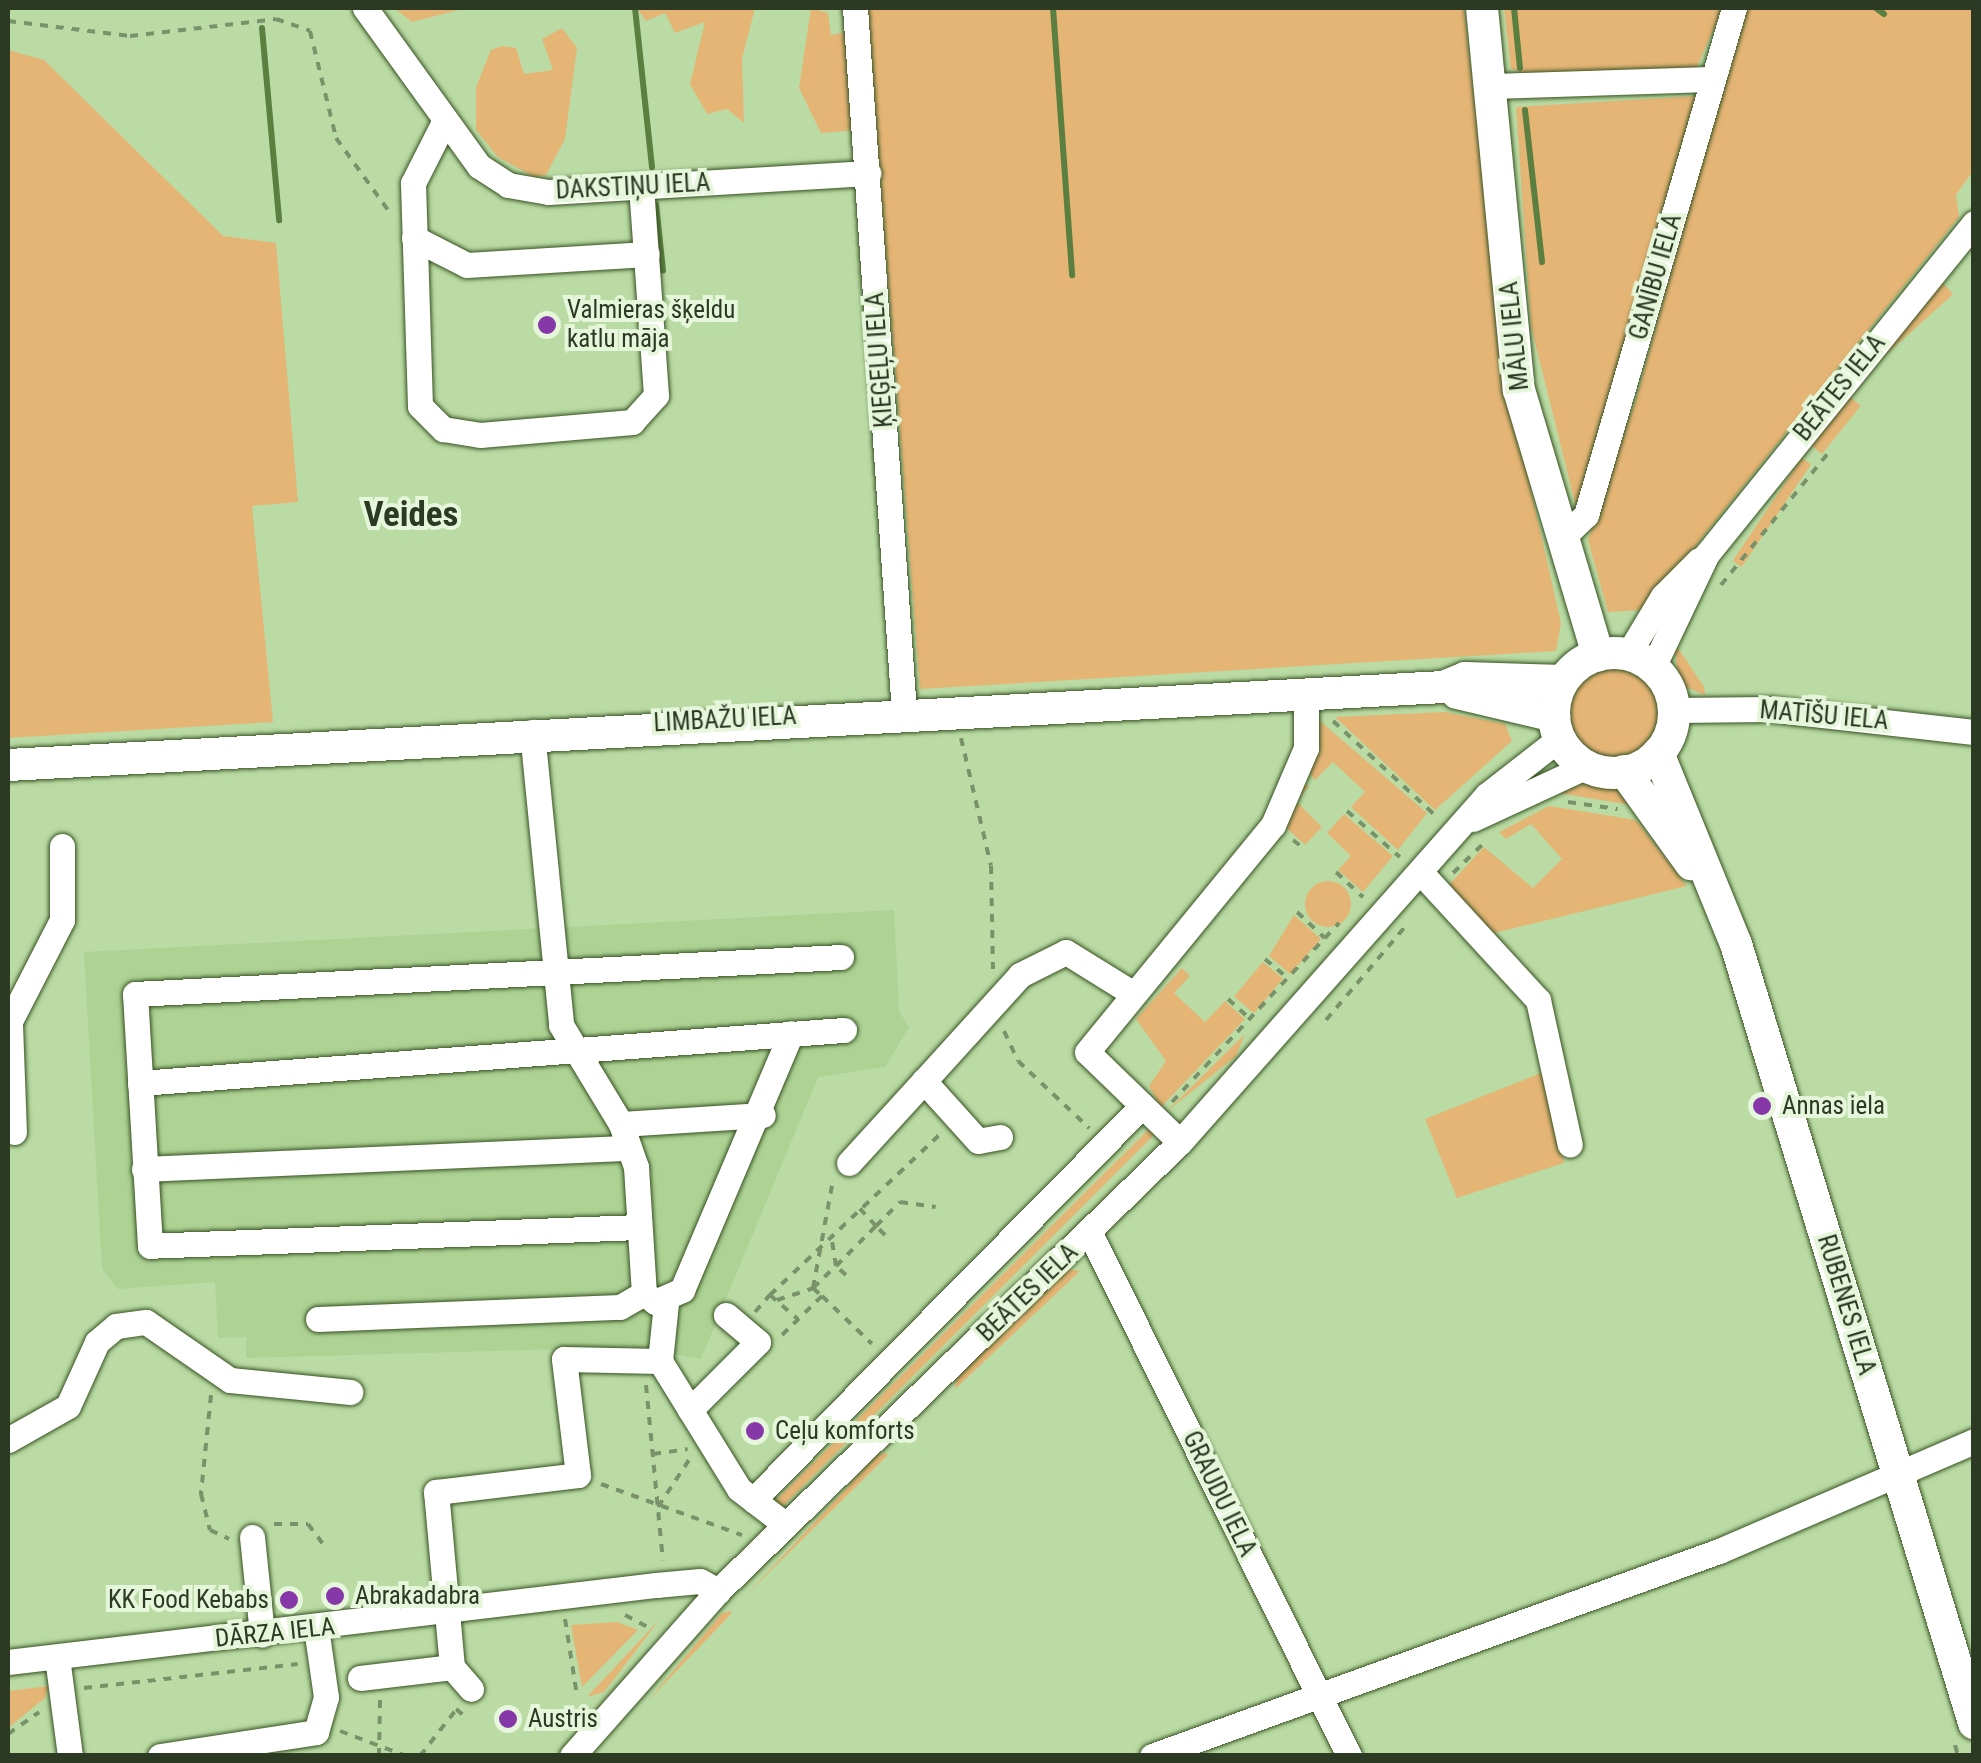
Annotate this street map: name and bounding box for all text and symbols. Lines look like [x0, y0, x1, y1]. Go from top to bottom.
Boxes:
street label: DAKSTIŅU IELA [555, 168, 711, 206]
street label: GANĪBU IELA [1624, 211, 1688, 343]
street label: MĀLU IELA [1494, 280, 1536, 392]
street label: ĶIEĢEĻU IELA [860, 291, 900, 429]
place label: Valmieras šķeldu katlu māja [567, 296, 735, 355]
marker: Valmieras šķeldu katlu māja [536, 314, 558, 336]
street label: BEĀTES IELA [1788, 329, 1892, 447]
district label: Veides [363, 494, 459, 536]
street label: MATĪŠU IELA [1758, 695, 1890, 737]
street label: LIMBAŽU IELA [653, 701, 797, 739]
place label: Annas iela [1782, 1091, 1885, 1121]
marker: Annas iela [1751, 1095, 1773, 1117]
street label: RUBENES IELA [1810, 1231, 1882, 1379]
street label: BEĀTES IELA [971, 1238, 1085, 1348]
place label: Ceļu komforts [775, 1416, 915, 1446]
marker: Ceļu komforts [744, 1420, 766, 1442]
street label: GRAUDU IELA [1176, 1427, 1262, 1561]
place label: Abrakadabra [355, 1581, 480, 1611]
place label: KK Food Kebabs [108, 1585, 269, 1615]
marker: Abrakadabra [324, 1585, 346, 1607]
marker: KK Food Kebabs [278, 1589, 300, 1611]
street label: DĀRZA IELA [214, 1612, 336, 1654]
place label: Austris [528, 1704, 598, 1734]
marker: Austris [497, 1708, 519, 1730]

